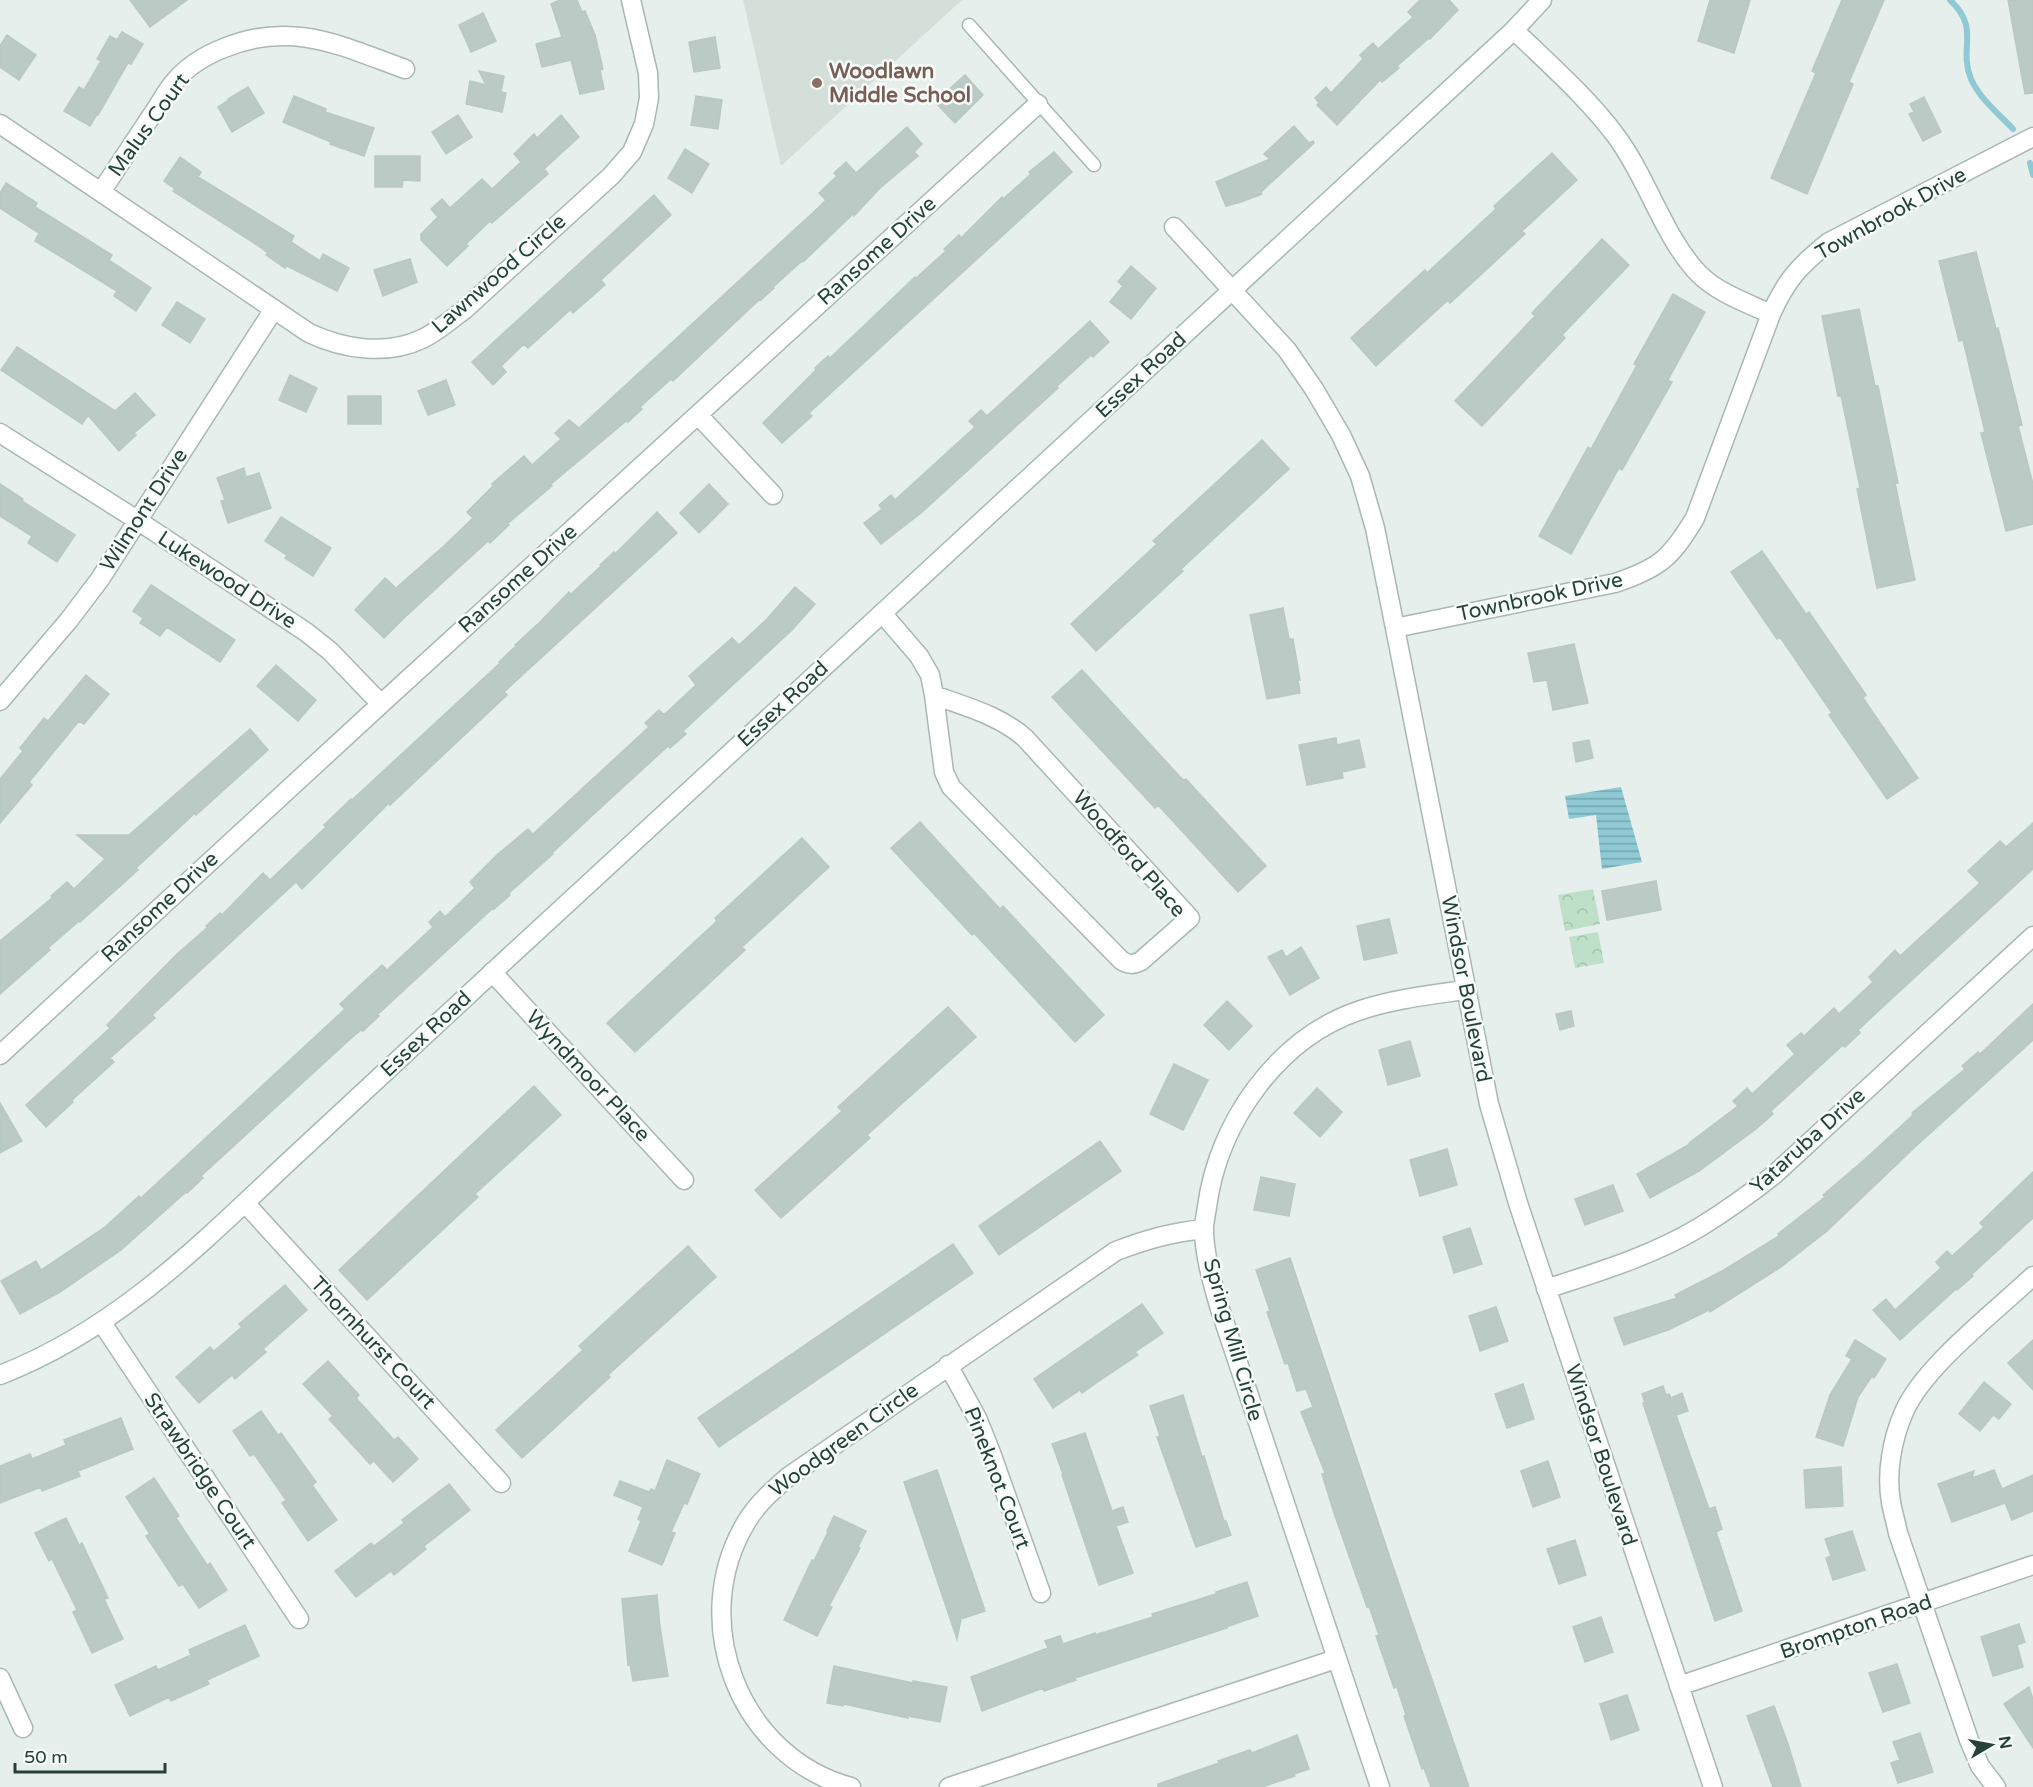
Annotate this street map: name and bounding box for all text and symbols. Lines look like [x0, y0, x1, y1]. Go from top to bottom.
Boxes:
place label: Woodlawn Middle School [829, 59, 971, 108]
street label: Malus Court [103, 68, 195, 182]
marker: Woodlawn Middle School [810, 76, 824, 90]
street label: Townbrook Drive [1811, 162, 1971, 266]
street label: Ransome Drive [813, 191, 941, 311]
street label: Lawnwood Circle [427, 209, 571, 339]
street label: Essex Road [1090, 327, 1192, 423]
street label: Wilmont Drive [95, 444, 193, 576]
street label: Ransome Drive [454, 519, 582, 639]
street label: Lukewood Drive [153, 526, 301, 634]
street label: Townbrook Drive [1455, 567, 1625, 627]
street label: Essex Road [732, 656, 834, 752]
street label: Woodford Place [1067, 786, 1191, 923]
street label: Ransome Drive [96, 846, 224, 968]
street label: Windsor Boulevard [1436, 894, 1496, 1084]
street label: Essex Road [375, 986, 477, 1082]
street label: Wyndmoor Place [521, 1005, 655, 1147]
street label: Yataruba Drive [1745, 1083, 1871, 1199]
street label: Spring Mill Circle [1198, 1256, 1268, 1424]
street label: Thornhurst Court [305, 1272, 441, 1414]
street label: Windsor Boulevard [1560, 1361, 1642, 1549]
street label: Woodgreen Circle [765, 1378, 923, 1502]
street label: Strawbridge Court [138, 1388, 262, 1554]
street label: Pineknot Court [958, 1403, 1036, 1553]
street label: Brompton Road [1777, 1589, 1935, 1665]
north arrow [1961, 1715, 2021, 1775]
text: N [1994, 1735, 2016, 1751]
scale bar [15, 1736, 165, 1774]
text: 50 m [24, 1746, 68, 1768]

